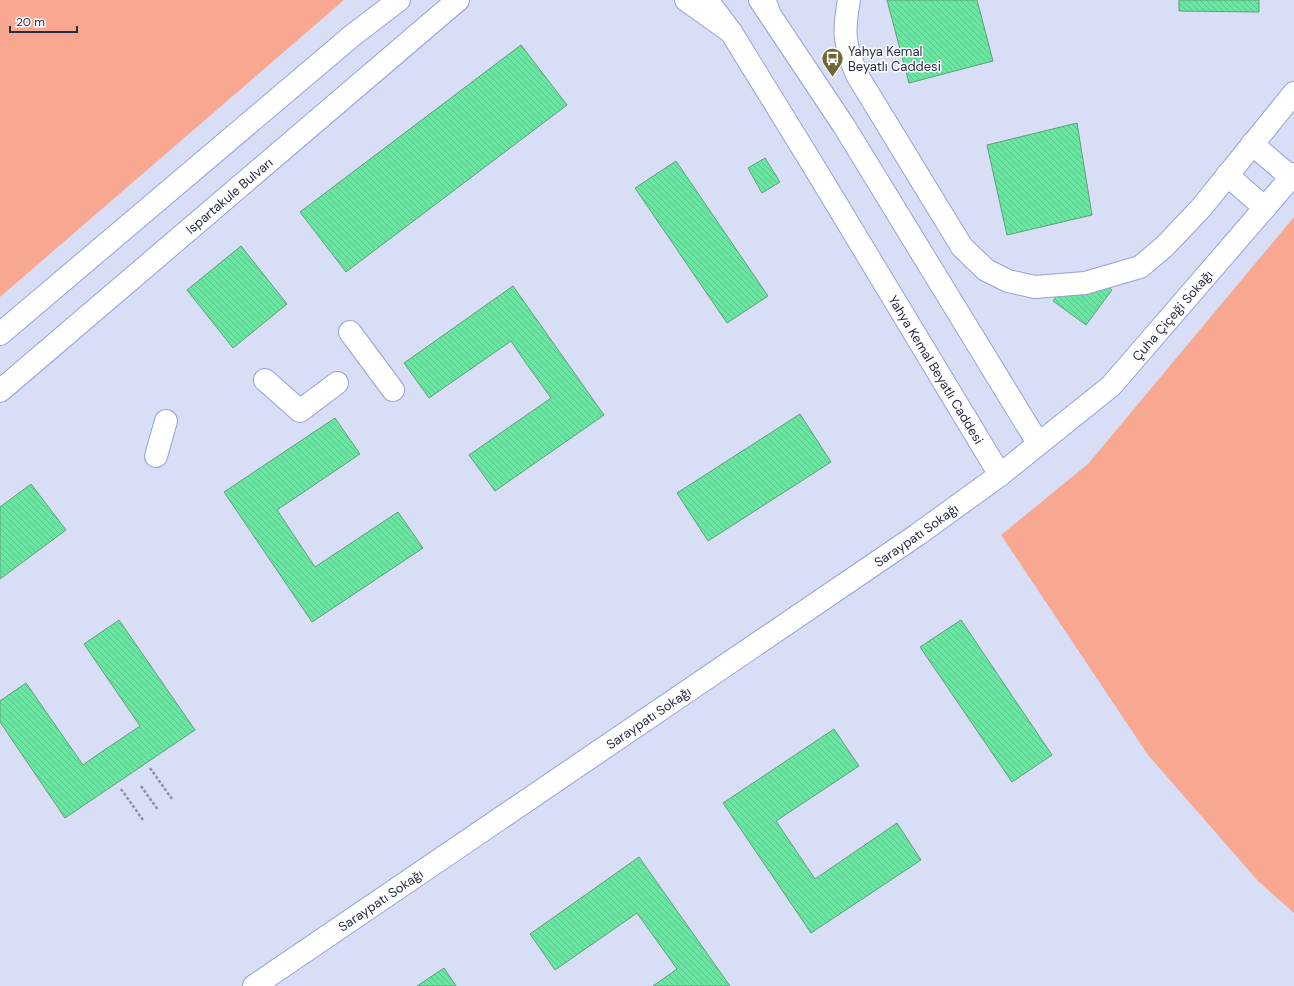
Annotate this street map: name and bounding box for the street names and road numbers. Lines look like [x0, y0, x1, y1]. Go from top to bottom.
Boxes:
street label: Ispartakule Bulvarı [182, 154, 276, 237]
street label: Çuha Çiçeği Sokağı [1128, 266, 1216, 364]
street label: Yahya Kemal Beyatlı Caddesi [885, 292, 988, 447]
street label: Saraypatı Sokağı [871, 500, 961, 570]
street label: Saraypatı Sokağı [603, 683, 694, 753]
street label: Saraypatı Sokağı [335, 865, 426, 935]

